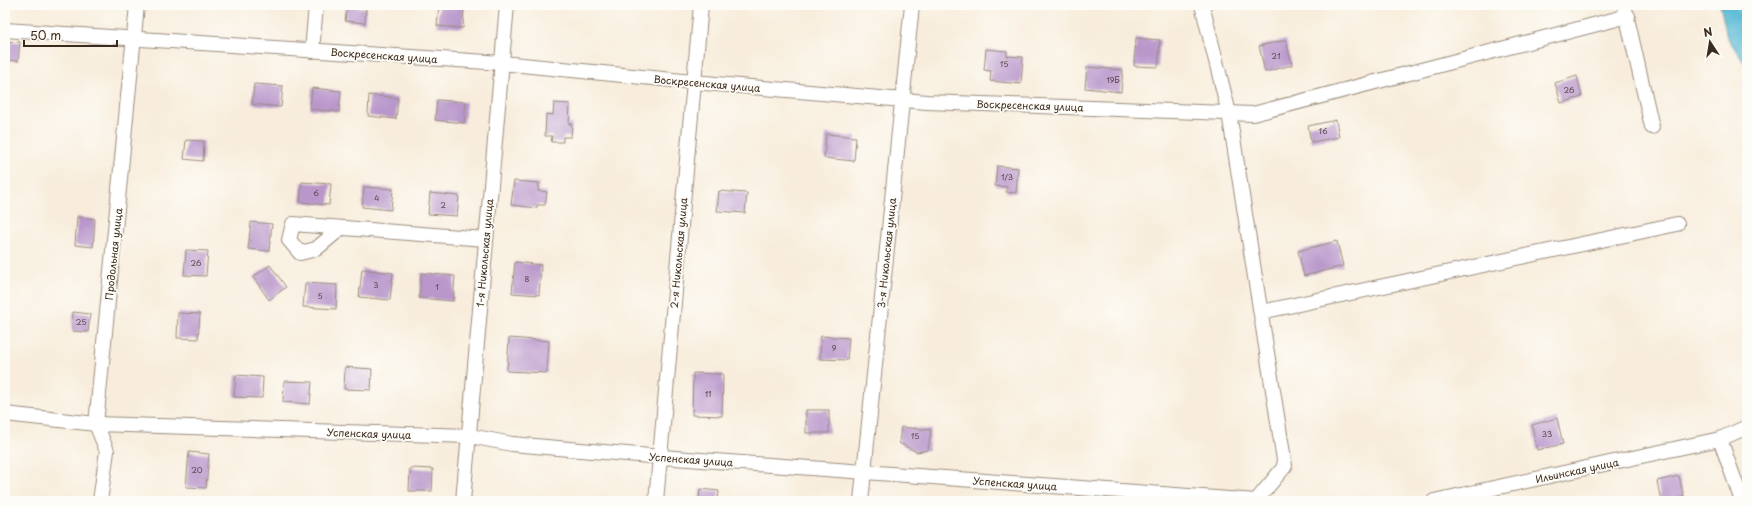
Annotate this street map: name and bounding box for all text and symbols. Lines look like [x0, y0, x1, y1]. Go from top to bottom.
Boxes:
scale bar [24, 22, 117, 48]
north arrow [1690, 22, 1730, 62]
text: N [1702, 22, 1714, 41]
text: 50 m [30, 26, 61, 44]
street label: Воскресенская улица [330, 44, 439, 66]
house number: 21 [1271, 50, 1281, 62]
house number: 15 [1000, 58, 1008, 70]
street label: Воскресенская улица [653, 71, 762, 95]
house number: 19Б [1106, 74, 1120, 86]
house number: 26 [1564, 84, 1575, 96]
street label: Воскресенская улица [976, 96, 1085, 114]
house number: 16 [1318, 125, 1328, 137]
house number: 1/3 [1001, 171, 1013, 183]
house number: 6 [313, 187, 319, 199]
house number: 4 [374, 192, 380, 204]
street label: 2-я Никольская улица [666, 196, 690, 309]
street label: 3-я Никольская улица [873, 196, 899, 309]
street label: 1-я Никольская улица [472, 197, 496, 308]
house number: 2 [440, 199, 446, 211]
street label: Продольная улица [101, 207, 125, 301]
house number: 26 [191, 257, 202, 269]
house number: 8 [525, 273, 530, 285]
house number: 3 [373, 279, 379, 291]
house number: 1 [435, 281, 439, 293]
house number: 5 [317, 290, 323, 302]
house number: 25 [76, 316, 86, 328]
house number: 9 [832, 342, 837, 354]
house number: 11 [705, 388, 711, 400]
street label: Успенская улица [326, 424, 412, 442]
house number: 33 [1542, 428, 1552, 440]
house number: 15 [911, 430, 919, 442]
street label: Успенская улица [648, 449, 734, 469]
street label: Ильинская улица [1534, 454, 1621, 486]
house number: 20 [191, 464, 203, 476]
street label: Успенская улица [972, 473, 1058, 493]

